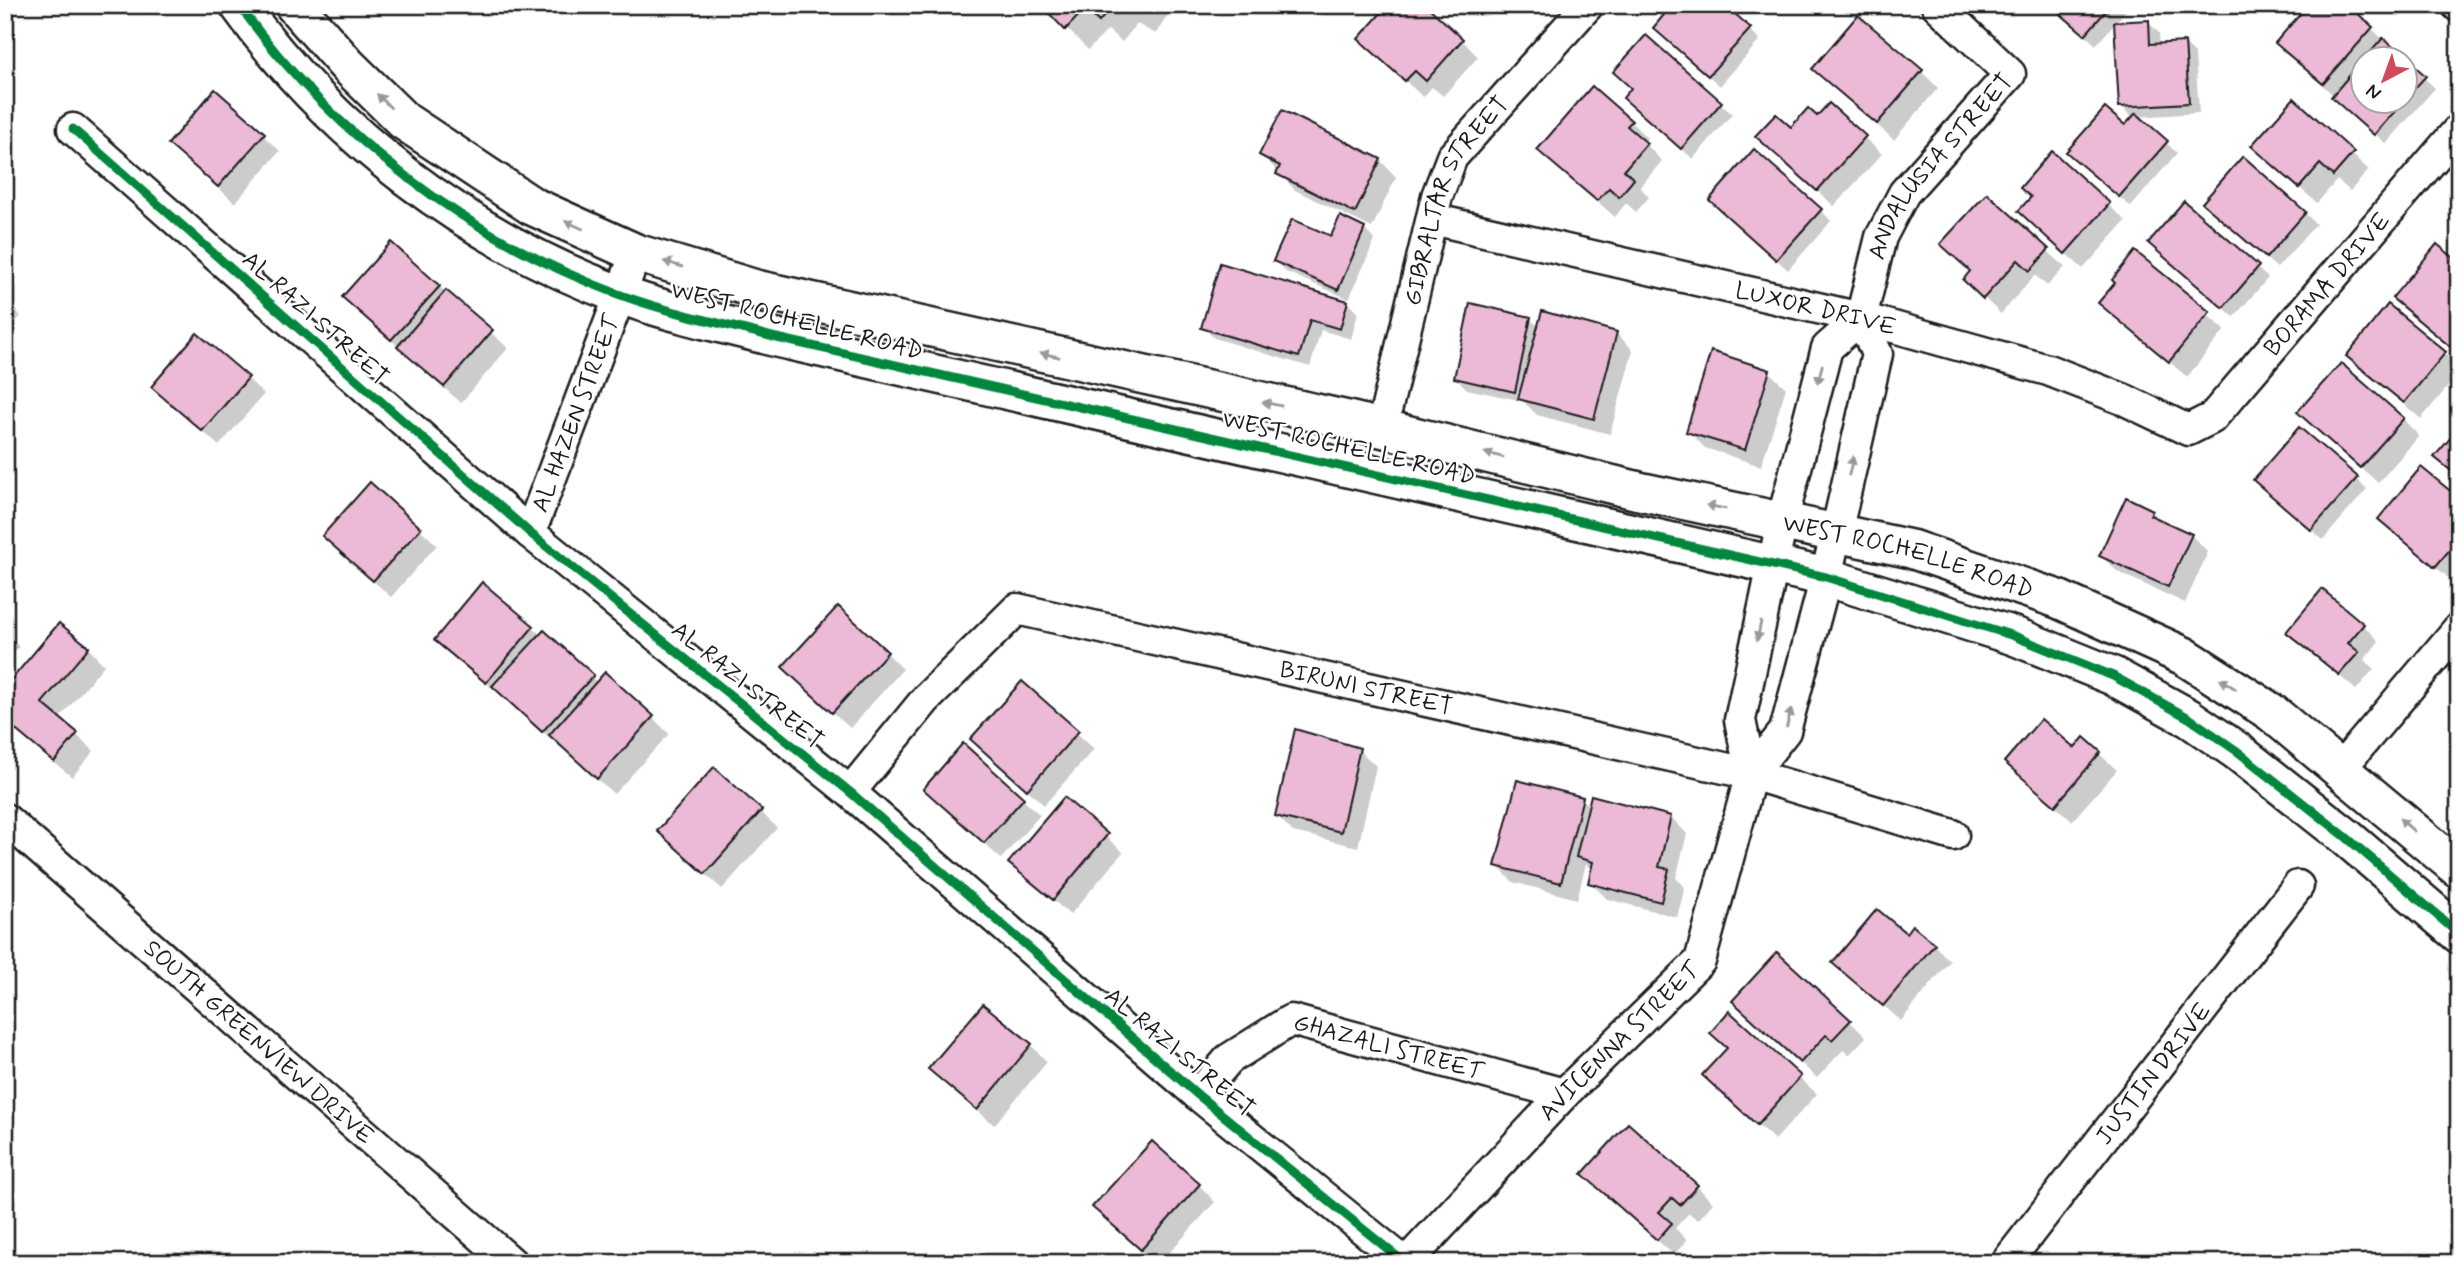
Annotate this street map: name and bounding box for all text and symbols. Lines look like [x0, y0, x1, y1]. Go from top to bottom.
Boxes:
north arrow [2348, 46, 2418, 116]
street label: ANDALUSIA STREET [1862, 67, 2020, 263]
text: N [2361, 78, 2387, 105]
street label: GIBRALTAR STREET [1398, 90, 1516, 309]
one-way arrow [376, 94, 393, 110]
street label: BORAMA DRIVE [2258, 207, 2398, 363]
one-way arrow [564, 219, 584, 231]
street label: AL RAZI STREET [235, 245, 395, 393]
one-way arrow [662, 259, 683, 269]
street label: WEST ROCHELLE ROAD [667, 275, 926, 368]
street label: LUXOR DRIVE [1732, 275, 1899, 344]
street label: AL HAZEN STREET [525, 310, 628, 517]
one-way arrow [1039, 349, 1061, 360]
one-way arrow [1814, 363, 1825, 385]
one-way arrow [1261, 398, 1283, 409]
street label: WEST ROCHELLE ROAD [1219, 404, 1478, 493]
one-way arrow [1483, 449, 1505, 460]
one-way arrow [1845, 455, 1856, 477]
one-way arrow [1704, 502, 1726, 513]
street label: WEST ROCHELLE ROAD [1780, 508, 2037, 607]
street label: AL RAZI STREET [665, 615, 830, 757]
one-way arrow [1753, 620, 1764, 642]
street label: BIRUNI STREET [1276, 654, 1455, 723]
one-way arrow [2219, 678, 2238, 691]
one-way arrow [1784, 707, 1794, 728]
one-way arrow [2398, 817, 2416, 833]
street label: SOUTH GREENVIEW DRIVE [137, 934, 380, 1152]
street label: AVICENNA STREET [1533, 955, 1708, 1128]
street label: AL RAZI STREET [1097, 981, 1261, 1125]
street label: JUSTIN DRIVE [2089, 997, 2219, 1151]
street label: GHAZALI STREET [1290, 1007, 1487, 1089]

